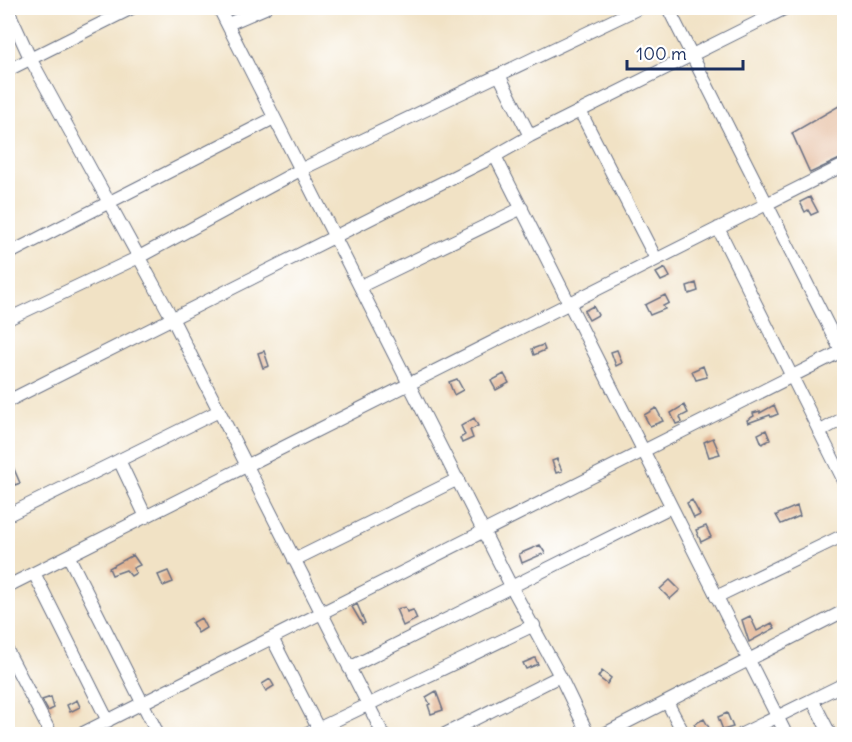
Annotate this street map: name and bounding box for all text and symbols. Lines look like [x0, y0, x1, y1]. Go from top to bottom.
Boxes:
scale bar [627, 33, 742, 71]
text: 100 m [636, 42, 687, 65]

